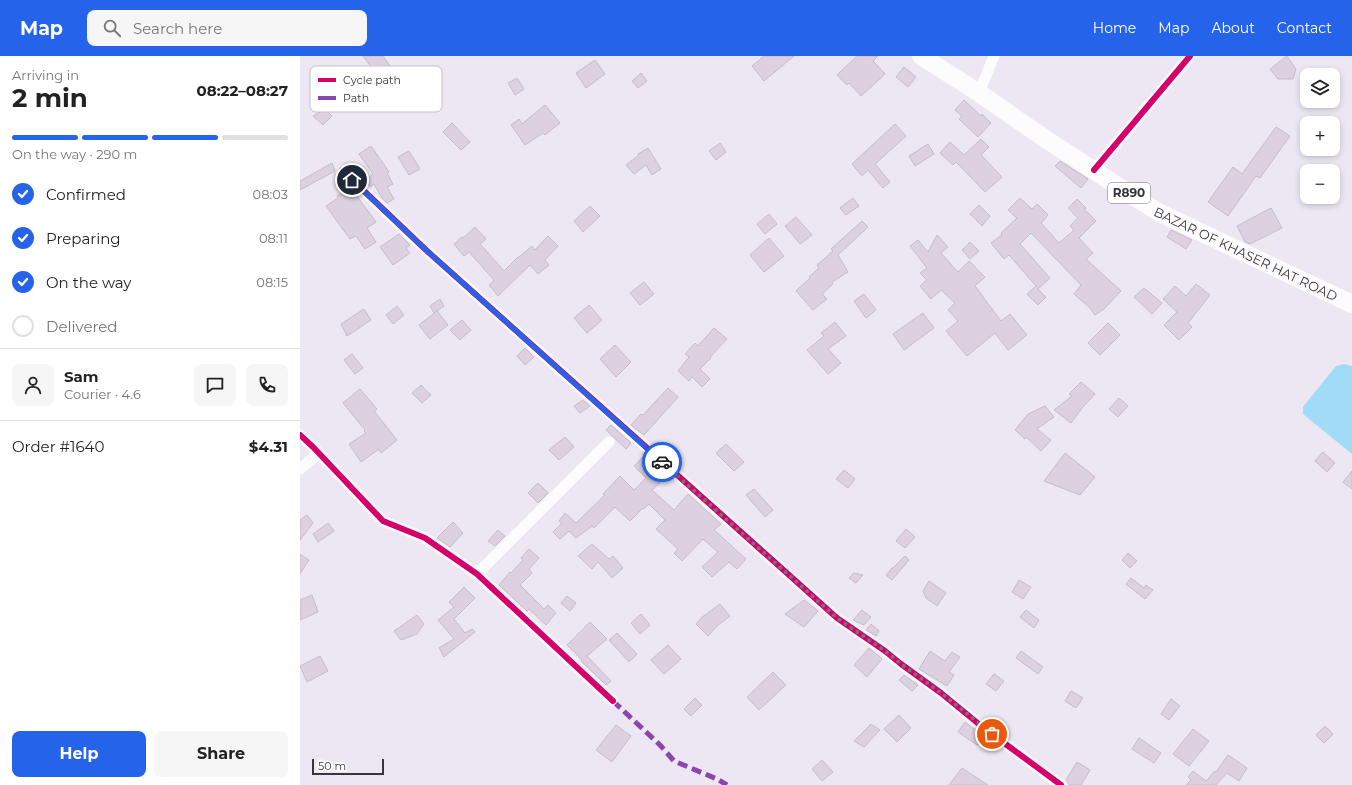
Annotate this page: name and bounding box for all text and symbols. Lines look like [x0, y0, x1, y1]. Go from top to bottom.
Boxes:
search box [87, 10, 367, 46]
text: Map [20, 17, 63, 40]
icon: search [101, 17, 123, 39]
text: Search here [133, 19, 222, 38]
text: Home [1093, 19, 1136, 37]
text: Map [1158, 19, 1189, 37]
text: About [1211, 19, 1255, 37]
text: Contact [1277, 19, 1332, 37]
legend [310, 66, 442, 112]
text: Arriving in [12, 67, 79, 83]
map controls [1300, 68, 1340, 204]
button: layers [1300, 68, 1340, 108]
text: Cycle path [343, 73, 401, 87]
text: 08:22–08:27 [197, 81, 288, 100]
text: 2 min [12, 82, 88, 114]
text: Path [343, 91, 369, 105]
button: + [1300, 116, 1340, 156]
text: On the way · 290 m [12, 146, 137, 162]
pin [335, 163, 369, 197]
button: − [1300, 164, 1340, 204]
icon: home [341, 169, 363, 191]
icon: check [12, 183, 34, 205]
road number: R890 [1108, 183, 1150, 203]
text: Confirmed [46, 185, 126, 204]
text: 08:03 [253, 186, 288, 202]
street label: BAZAR OF KHASER HAT ROAD [1151, 203, 1341, 304]
icon: check [12, 227, 34, 249]
text: Preparing [46, 229, 121, 248]
text: 08:11 [259, 230, 288, 246]
icon: check [12, 271, 34, 293]
text: On the way [46, 273, 131, 292]
text: 08:15 [256, 274, 288, 290]
text: Delivered [46, 317, 118, 336]
button: person [12, 364, 54, 406]
button: chat [194, 364, 236, 406]
button: phone [246, 364, 288, 406]
text: Sam [64, 367, 99, 386]
text: Courier · 4.6 [64, 386, 141, 402]
text: Order #1640 [12, 437, 104, 456]
text: $4.31 [249, 437, 288, 456]
courier [642, 442, 682, 482]
icon: car [651, 451, 673, 473]
pin [975, 717, 1009, 751]
icon: bag [981, 723, 1003, 745]
button: Help [12, 731, 146, 777]
button: Share [154, 731, 288, 777]
scale bar [312, 757, 384, 776]
text: 50 m [318, 759, 346, 773]

